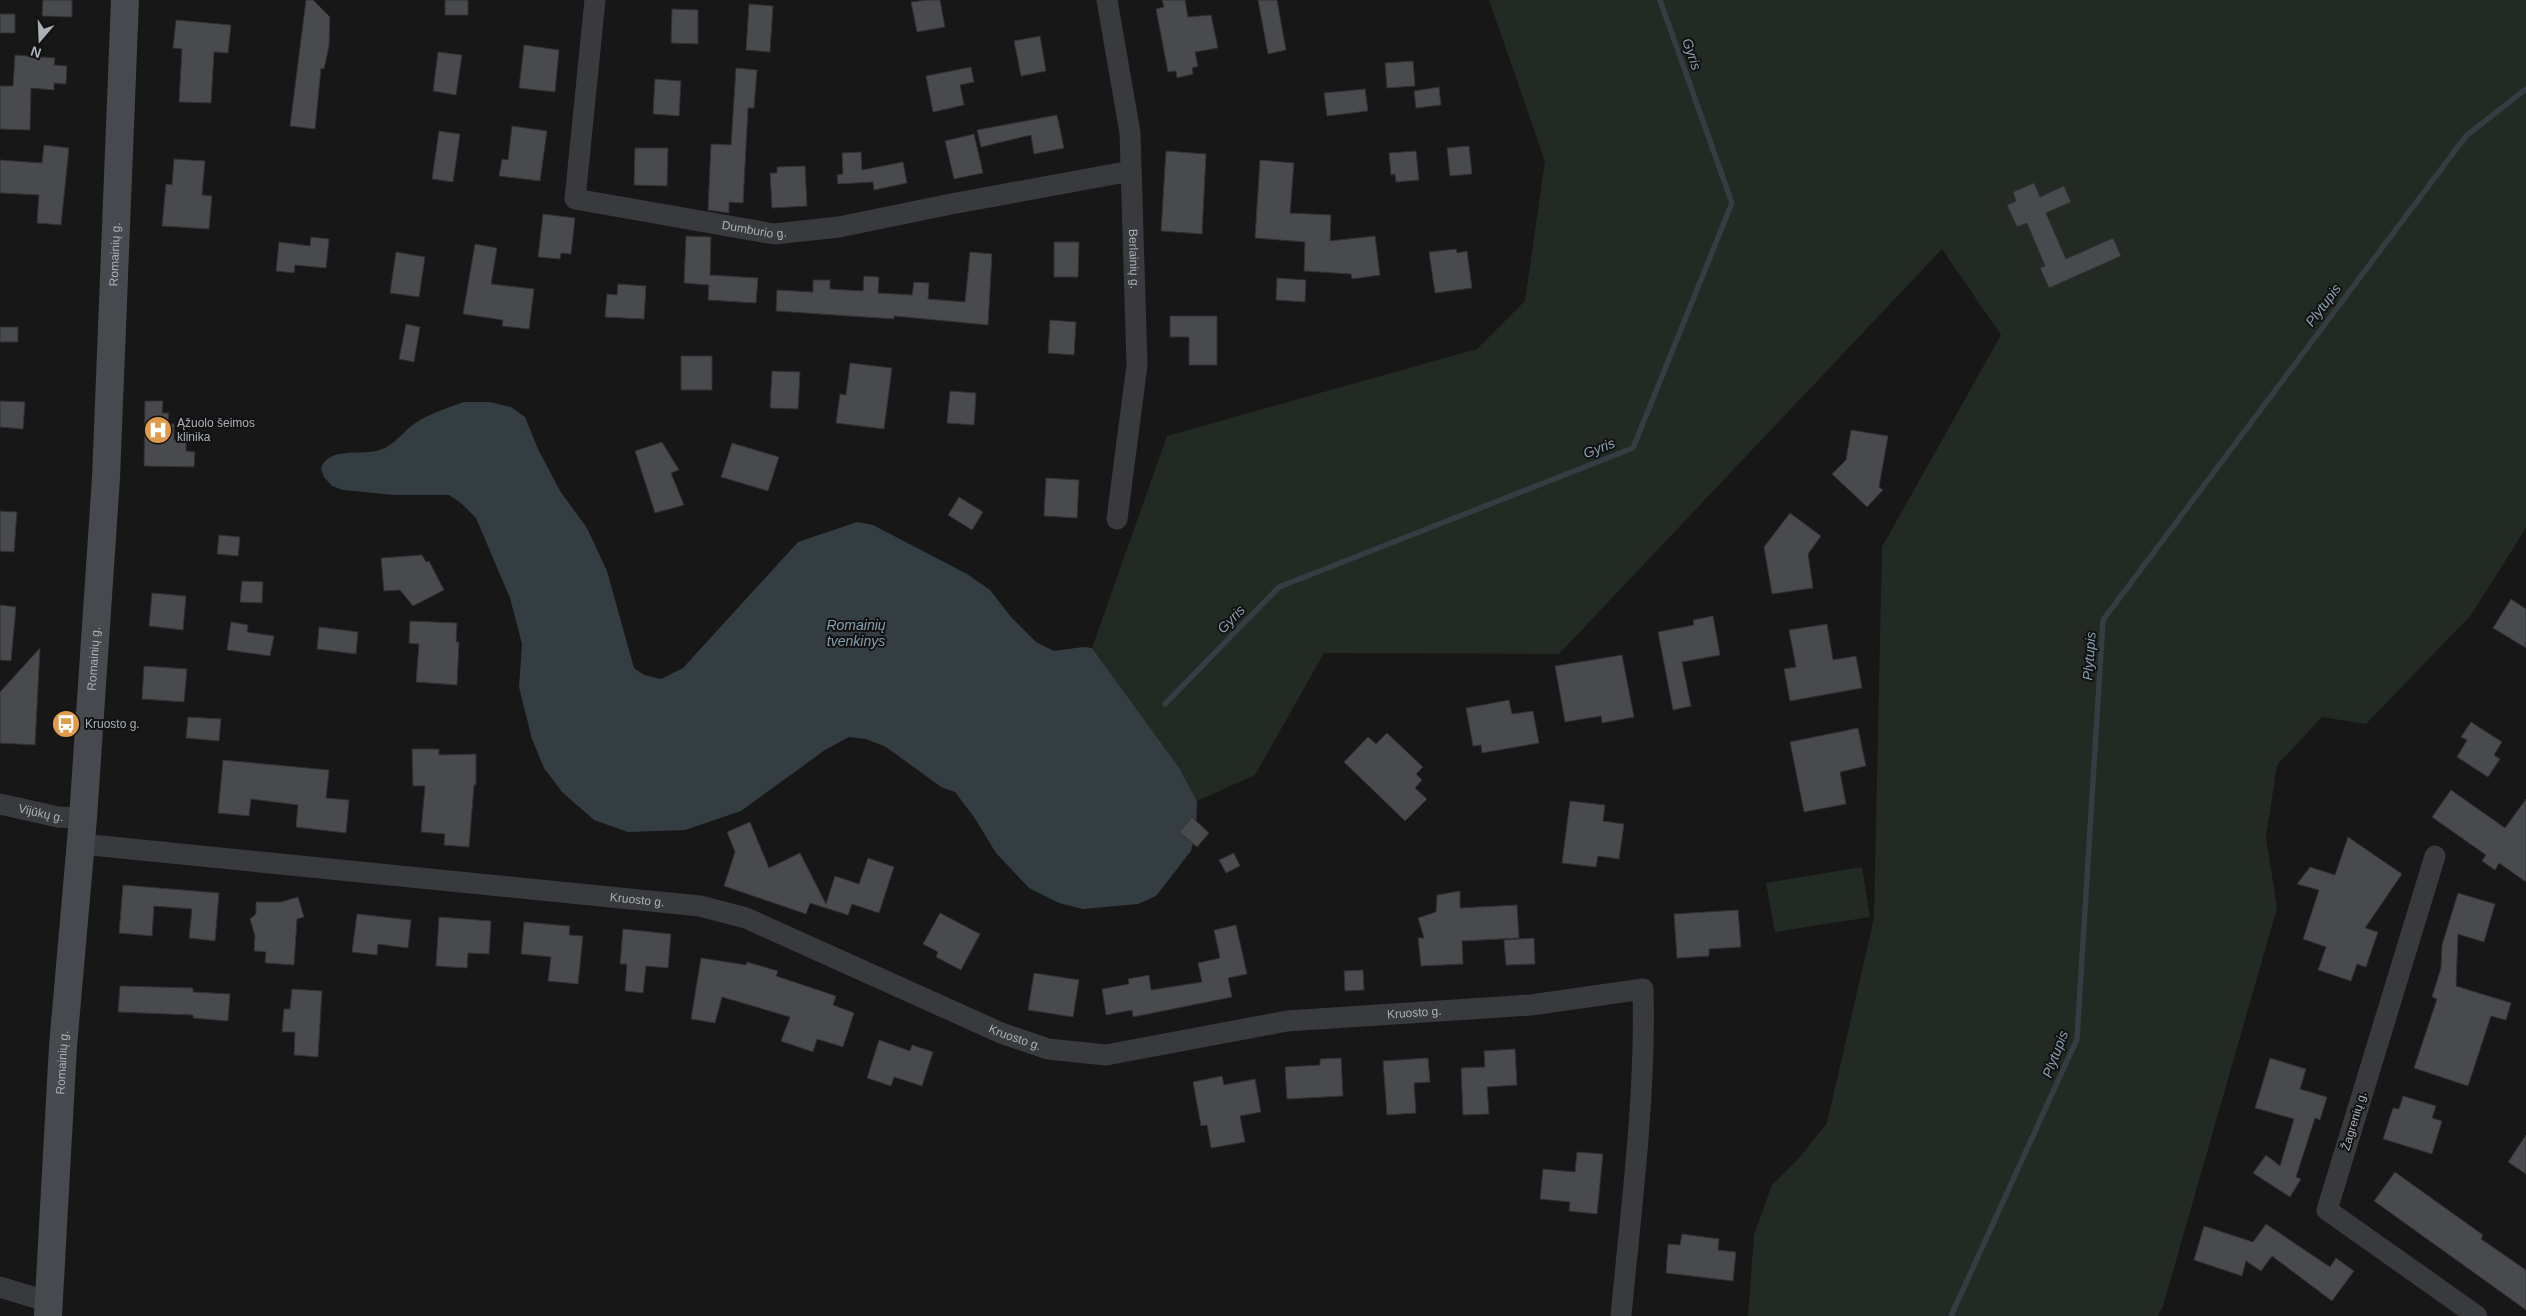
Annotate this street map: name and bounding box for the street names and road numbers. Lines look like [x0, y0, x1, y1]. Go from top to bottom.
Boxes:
street label: Dumburio g. [721, 218, 787, 241]
street label: Romainių g. [107, 222, 123, 287]
street label: Berlainių g. [1126, 229, 1142, 289]
street label: Romainių g. [85, 626, 103, 691]
street label: Vijūkų g. [17, 801, 64, 824]
street label: Kruosto g. [609, 890, 665, 909]
street label: Kruosto g. [1386, 1004, 1442, 1021]
street label: Kruosto g. [986, 1021, 1043, 1053]
street label: Romainių g. [53, 1030, 71, 1095]
street label: Žagrenių g. [2337, 1090, 2370, 1152]

